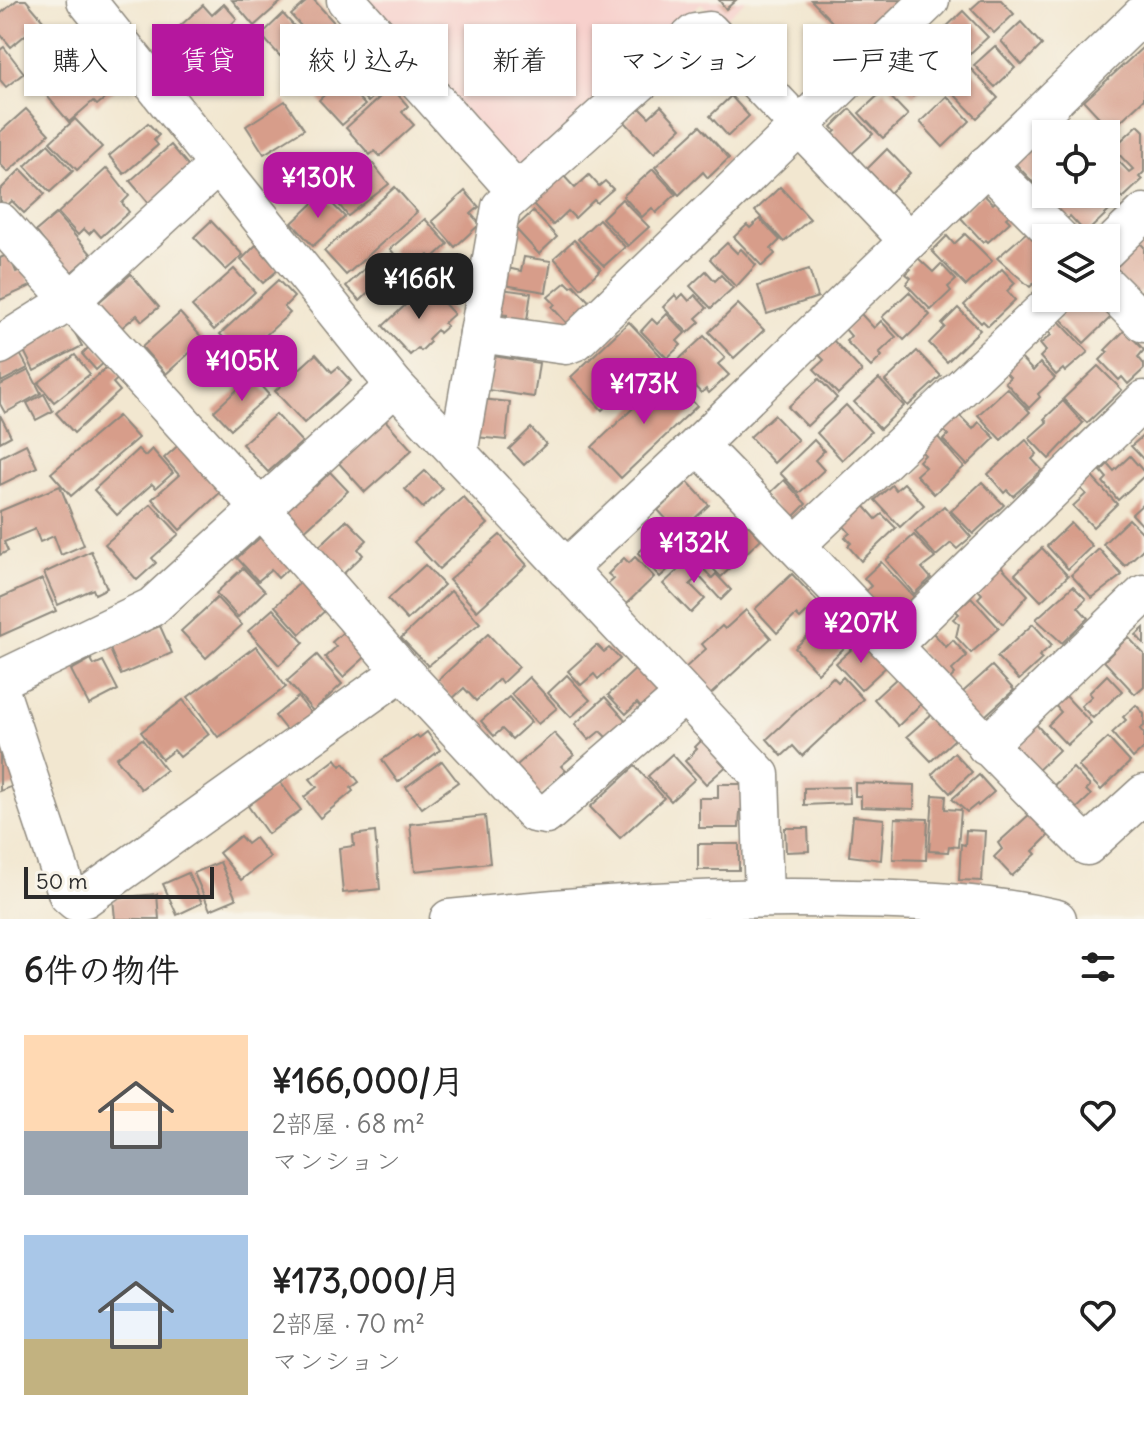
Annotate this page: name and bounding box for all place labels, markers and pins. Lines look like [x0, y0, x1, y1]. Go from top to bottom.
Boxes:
pin: ¥130K [262, 152, 374, 220]
pin: ¥166K [363, 253, 475, 321]
pin: ¥105K [186, 335, 298, 403]
pin: ¥173K [588, 358, 700, 426]
pin: ¥132K [638, 517, 750, 585]
pin: ¥207K [805, 597, 917, 665]

